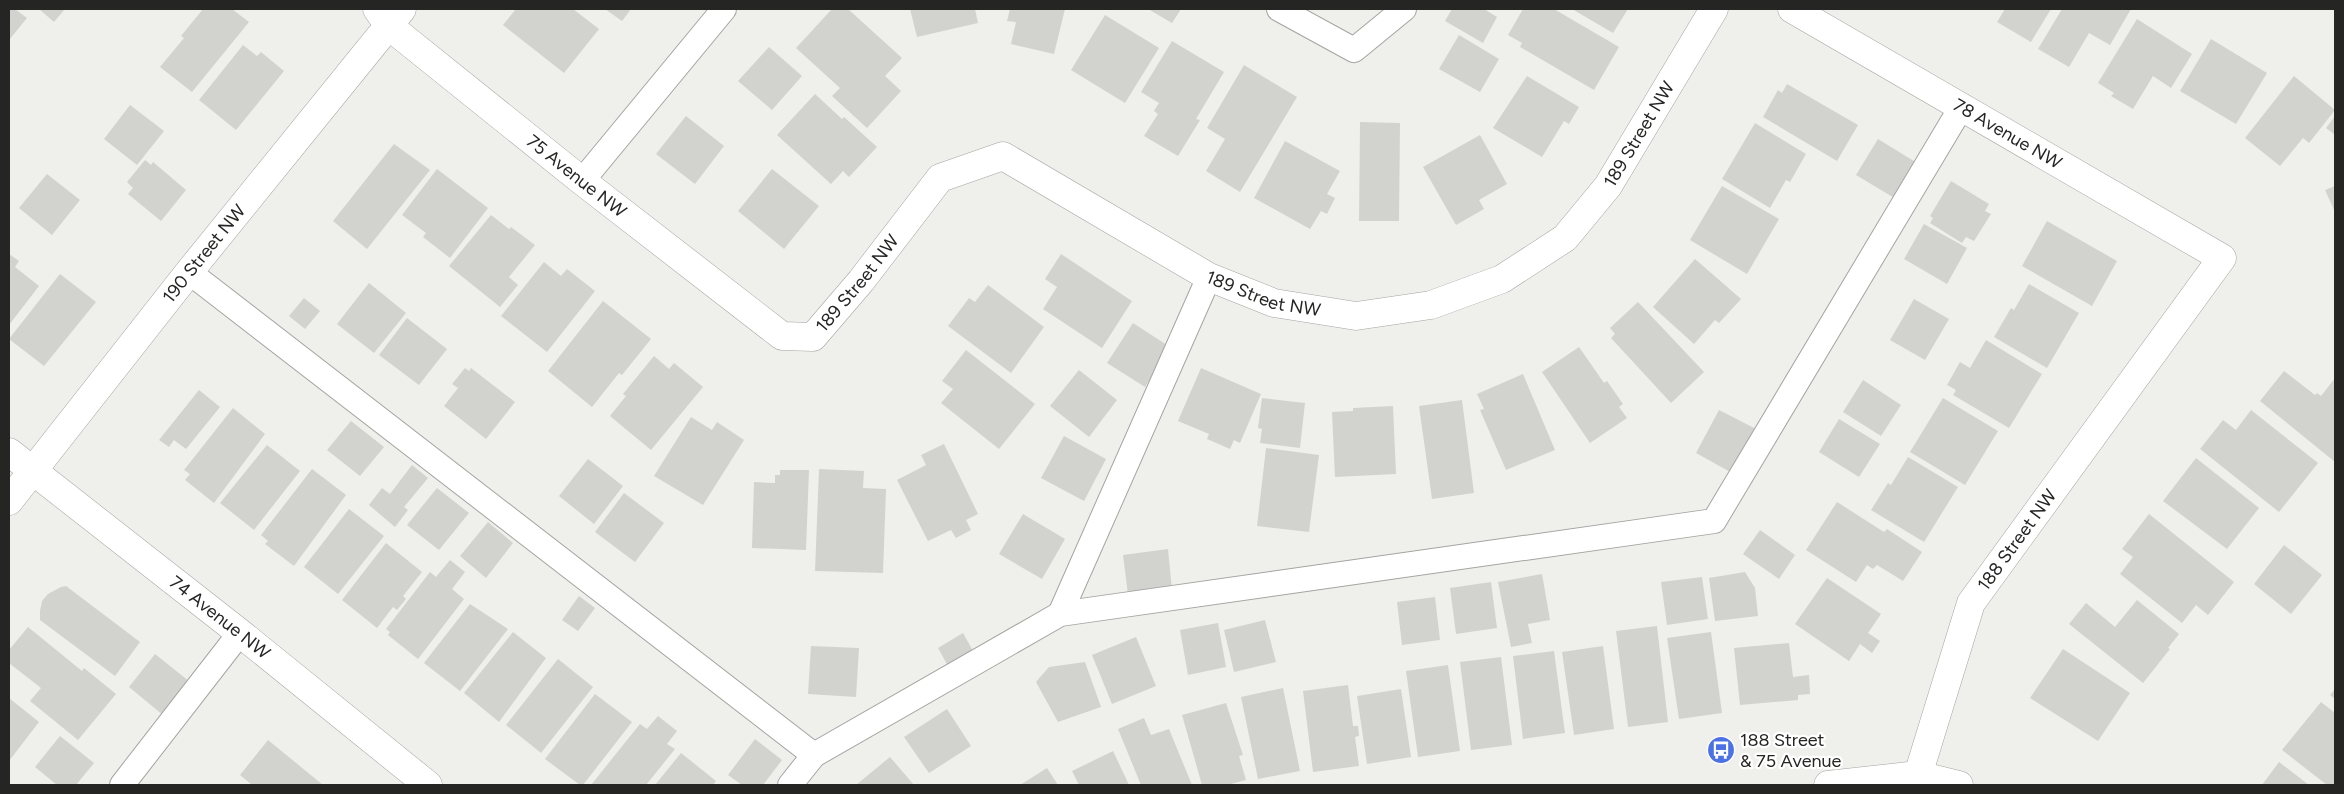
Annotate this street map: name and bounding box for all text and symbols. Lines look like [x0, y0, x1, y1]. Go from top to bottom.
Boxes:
street label: 189 Street NW [1599, 77, 1679, 191]
street label: 78 Avenue NW [1949, 94, 2066, 174]
street label: 75 Avenue NW [522, 130, 631, 223]
street label: 190 Street NW [158, 200, 251, 307]
street label: 189 Street NW [811, 230, 904, 337]
street label: 189 Street NW [1203, 266, 1323, 321]
street label: 188 Street NW [1973, 484, 2062, 595]
street label: 74 Avenue NW [165, 571, 275, 664]
place label: 188 Street & 75 Avenue [1740, 729, 1842, 772]
bus stop icon: 188 Street & 75 Avenue [1706, 735, 1736, 765]

